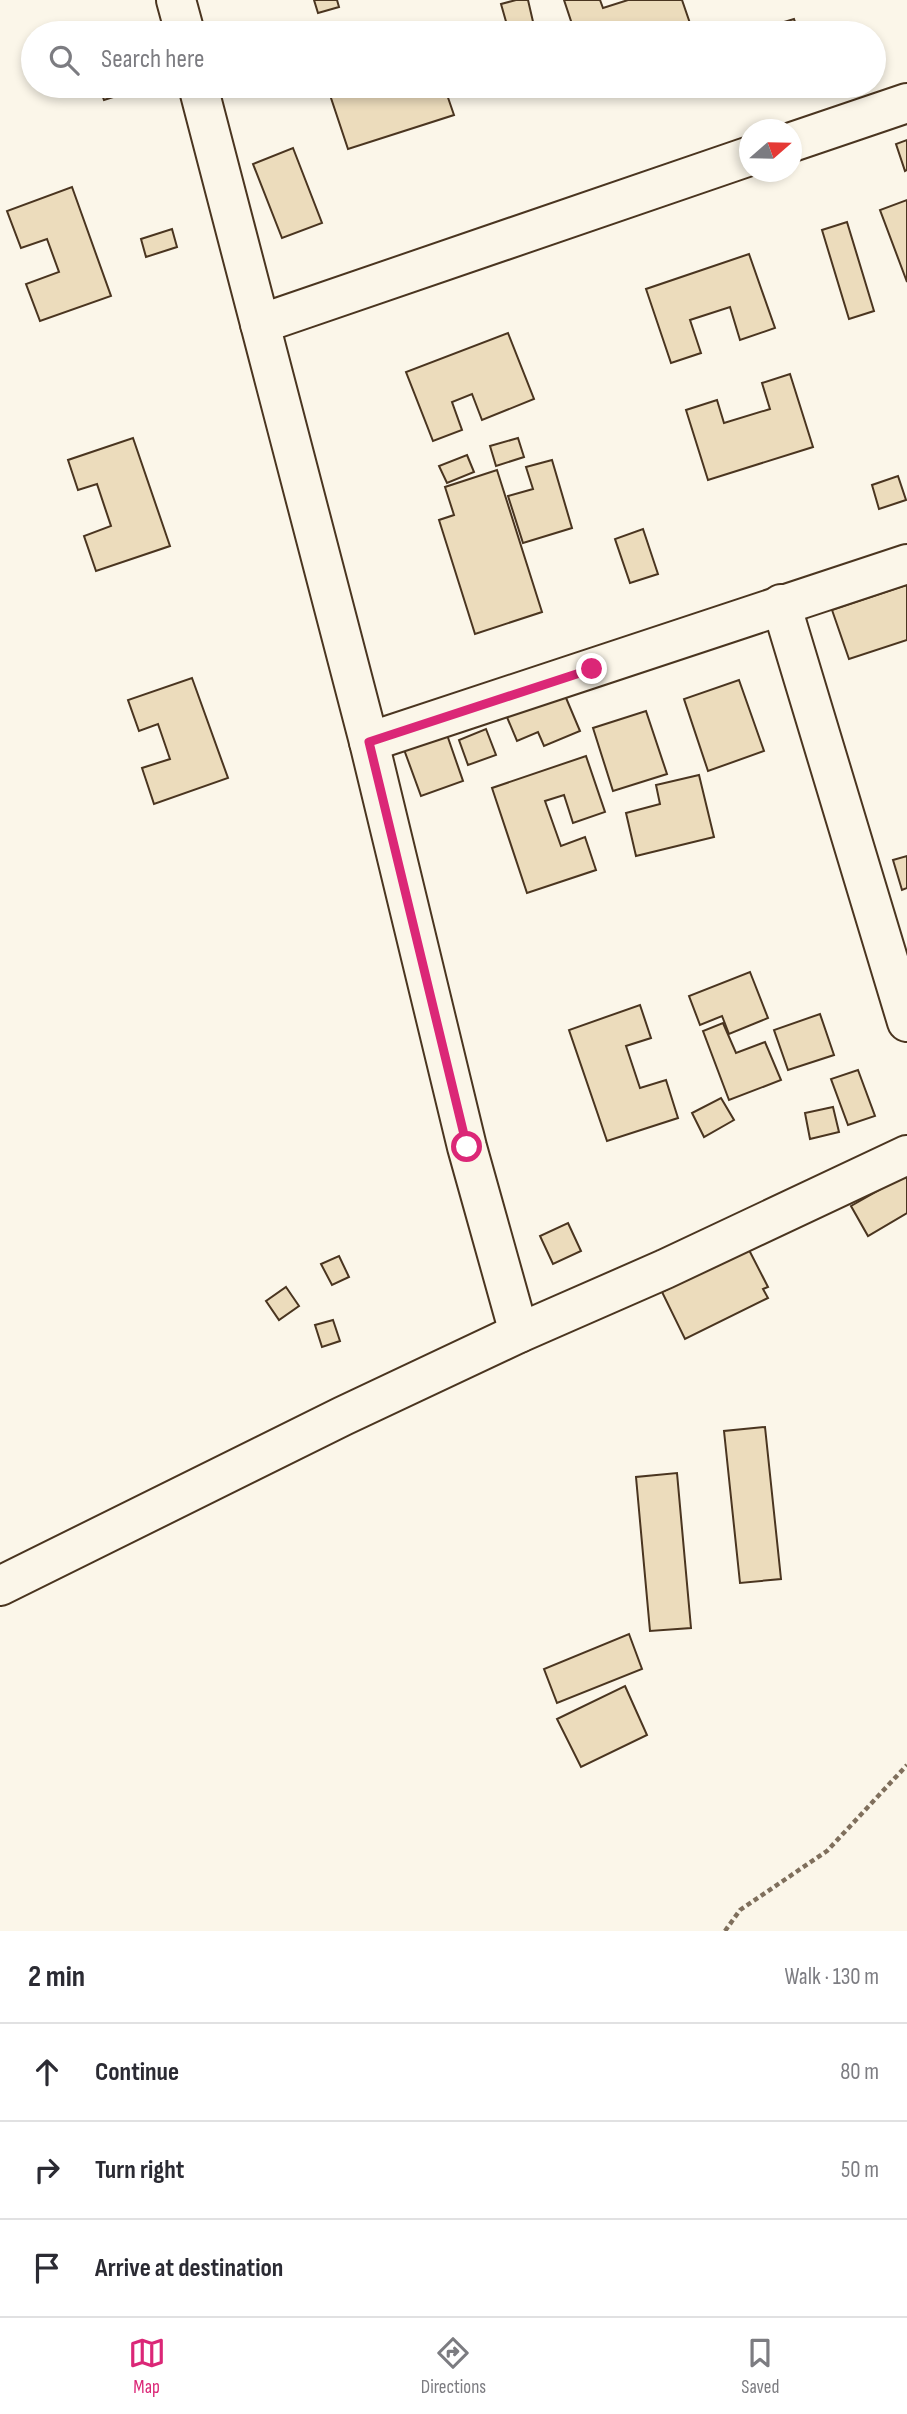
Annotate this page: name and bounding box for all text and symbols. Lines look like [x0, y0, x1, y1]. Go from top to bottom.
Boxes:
search box [21, 21, 886, 98]
icon: search [45, 41, 83, 79]
text: Search here [101, 44, 204, 75]
north arrow [739, 119, 802, 182]
route end [576, 653, 607, 684]
route start [451, 1131, 482, 1162]
text: 2 min [28, 1959, 85, 1995]
text: Walk · 130 m [784, 1963, 879, 1991]
icon: ahead [28, 2053, 66, 2091]
text: Continue [95, 2057, 179, 2088]
text: 80 m [840, 2058, 879, 2086]
icon: right [28, 2151, 66, 2189]
text: Turn right [95, 2155, 184, 2186]
text: 50 m [841, 2156, 879, 2184]
icon: arrive [28, 2249, 66, 2287]
text: Arrive at destination [95, 2253, 283, 2284]
tab: Map [128, 2334, 166, 2399]
tab: Directions [421, 2334, 486, 2399]
tab: Saved [741, 2334, 779, 2399]

